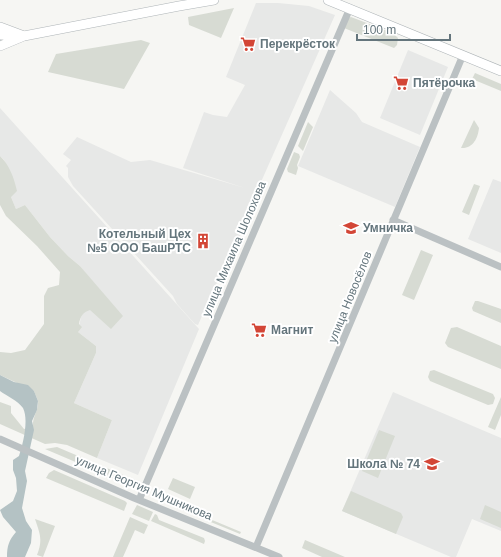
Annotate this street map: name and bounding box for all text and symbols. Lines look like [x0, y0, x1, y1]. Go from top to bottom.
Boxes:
scale bar [357, 16, 450, 42]
text: 100 m [363, 23, 396, 37]
supermarket icon: Перекрёсток [239, 35, 257, 53]
place label: Перекрёсток [260, 37, 336, 51]
supermarket icon: Пятёрочка [392, 74, 410, 92]
place label: Пятёрочка [413, 76, 476, 90]
street label: улица Михаила Шолохова [199, 179, 269, 319]
school or university icon: Умничка [342, 219, 360, 237]
place label: Умничка [363, 221, 413, 235]
place label: Котельный Цех №5 ООО БашРТС [87, 227, 191, 255]
building icon: Котельный Цех №5 ООО БашРТС [194, 232, 212, 250]
street label: улица Новосёлов [325, 249, 375, 345]
supermarket icon: Магнит [250, 321, 268, 339]
place label: Магнит [271, 323, 313, 337]
street label: улица Георгия Мушникова [74, 453, 215, 523]
school or university icon: Школа № 74 [423, 455, 441, 473]
place label: Школа № 74 [347, 457, 420, 471]

